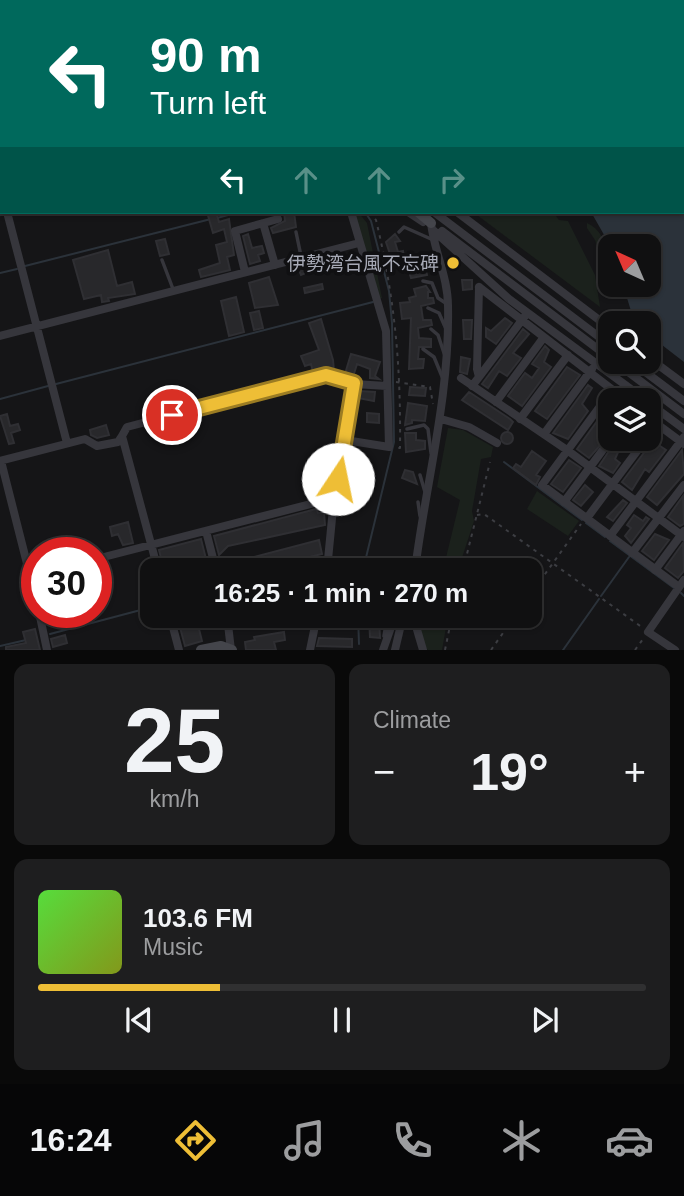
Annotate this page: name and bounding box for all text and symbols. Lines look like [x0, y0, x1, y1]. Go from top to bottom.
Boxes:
icon: left [35, 28, 126, 119]
text: 90 m [150, 28, 262, 82]
text: Turn left [150, 85, 266, 121]
icon: left [214, 161, 252, 199]
icon: ahead [287, 161, 325, 199]
icon: ahead [360, 161, 398, 199]
icon: right [433, 161, 471, 199]
north arrow [598, 234, 662, 298]
map controls [598, 234, 661, 451]
place label: 伊勢湾台風不忘碑 [287, 253, 439, 274]
marker: 伊勢湾台風不忘碑 [445, 255, 461, 271]
button: search [598, 311, 661, 374]
pin [142, 385, 202, 445]
button: layers [598, 388, 661, 451]
icon: arrive [153, 396, 191, 434]
position arrow [301, 442, 375, 516]
speed limit sign: 30 [21, 537, 112, 628]
text: 16:25 · 1 min · 270 m [214, 578, 468, 608]
text: 25 [124, 690, 225, 791]
text: Climate [373, 707, 451, 733]
text: 19° [470, 743, 549, 801]
text: − [373, 751, 395, 793]
text: + [624, 751, 646, 793]
text: km/h [150, 786, 199, 812]
text: 103.6 FM [143, 903, 253, 933]
text: Music [143, 934, 203, 960]
icon: previous [120, 1001, 158, 1039]
icon: pause [323, 1001, 361, 1039]
icon: next [526, 1001, 564, 1039]
icon: directions [171, 1116, 220, 1165]
icon: music [280, 1116, 329, 1165]
icon: phone [388, 1116, 437, 1165]
icon: climate [497, 1116, 546, 1165]
icon: car [605, 1116, 654, 1165]
text: 16:24 [30, 1122, 112, 1158]

